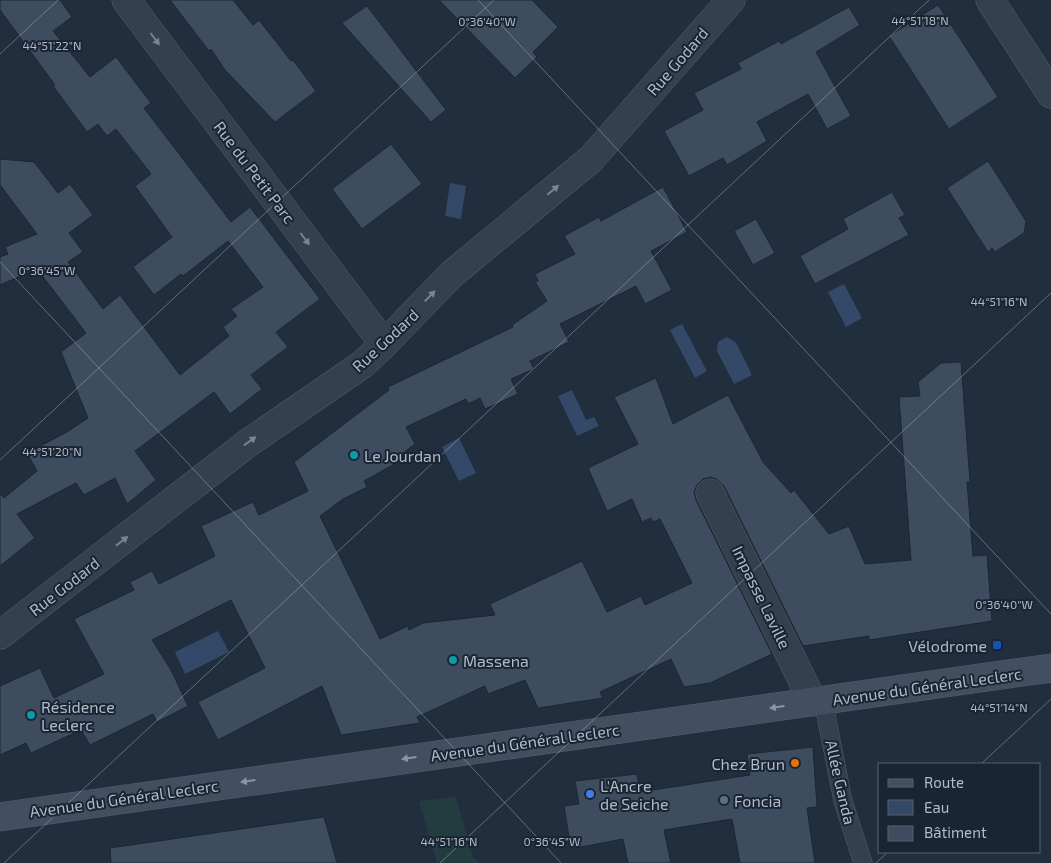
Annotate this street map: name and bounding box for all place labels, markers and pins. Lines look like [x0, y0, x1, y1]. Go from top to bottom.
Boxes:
place label: Le Jourdan [364, 446, 441, 465]
marker: Le Jourdan [348, 449, 360, 461]
place label: Vélodrome [908, 636, 987, 655]
marker: Vélodrome [991, 639, 1003, 651]
place label: Massena [463, 651, 529, 670]
marker: Massena [447, 654, 459, 666]
place label: Résidence Leclerc [41, 697, 115, 734]
marker: Résidence Leclerc [25, 709, 37, 721]
place label: Chez Brun [712, 754, 785, 773]
marker: Chez Brun [789, 757, 801, 769]
place label: L'Ancre de Seiche [600, 776, 669, 813]
marker: L'Ancre de Seiche [584, 788, 596, 800]
place label: Foncia [734, 791, 781, 810]
marker: Foncia [718, 794, 730, 806]

